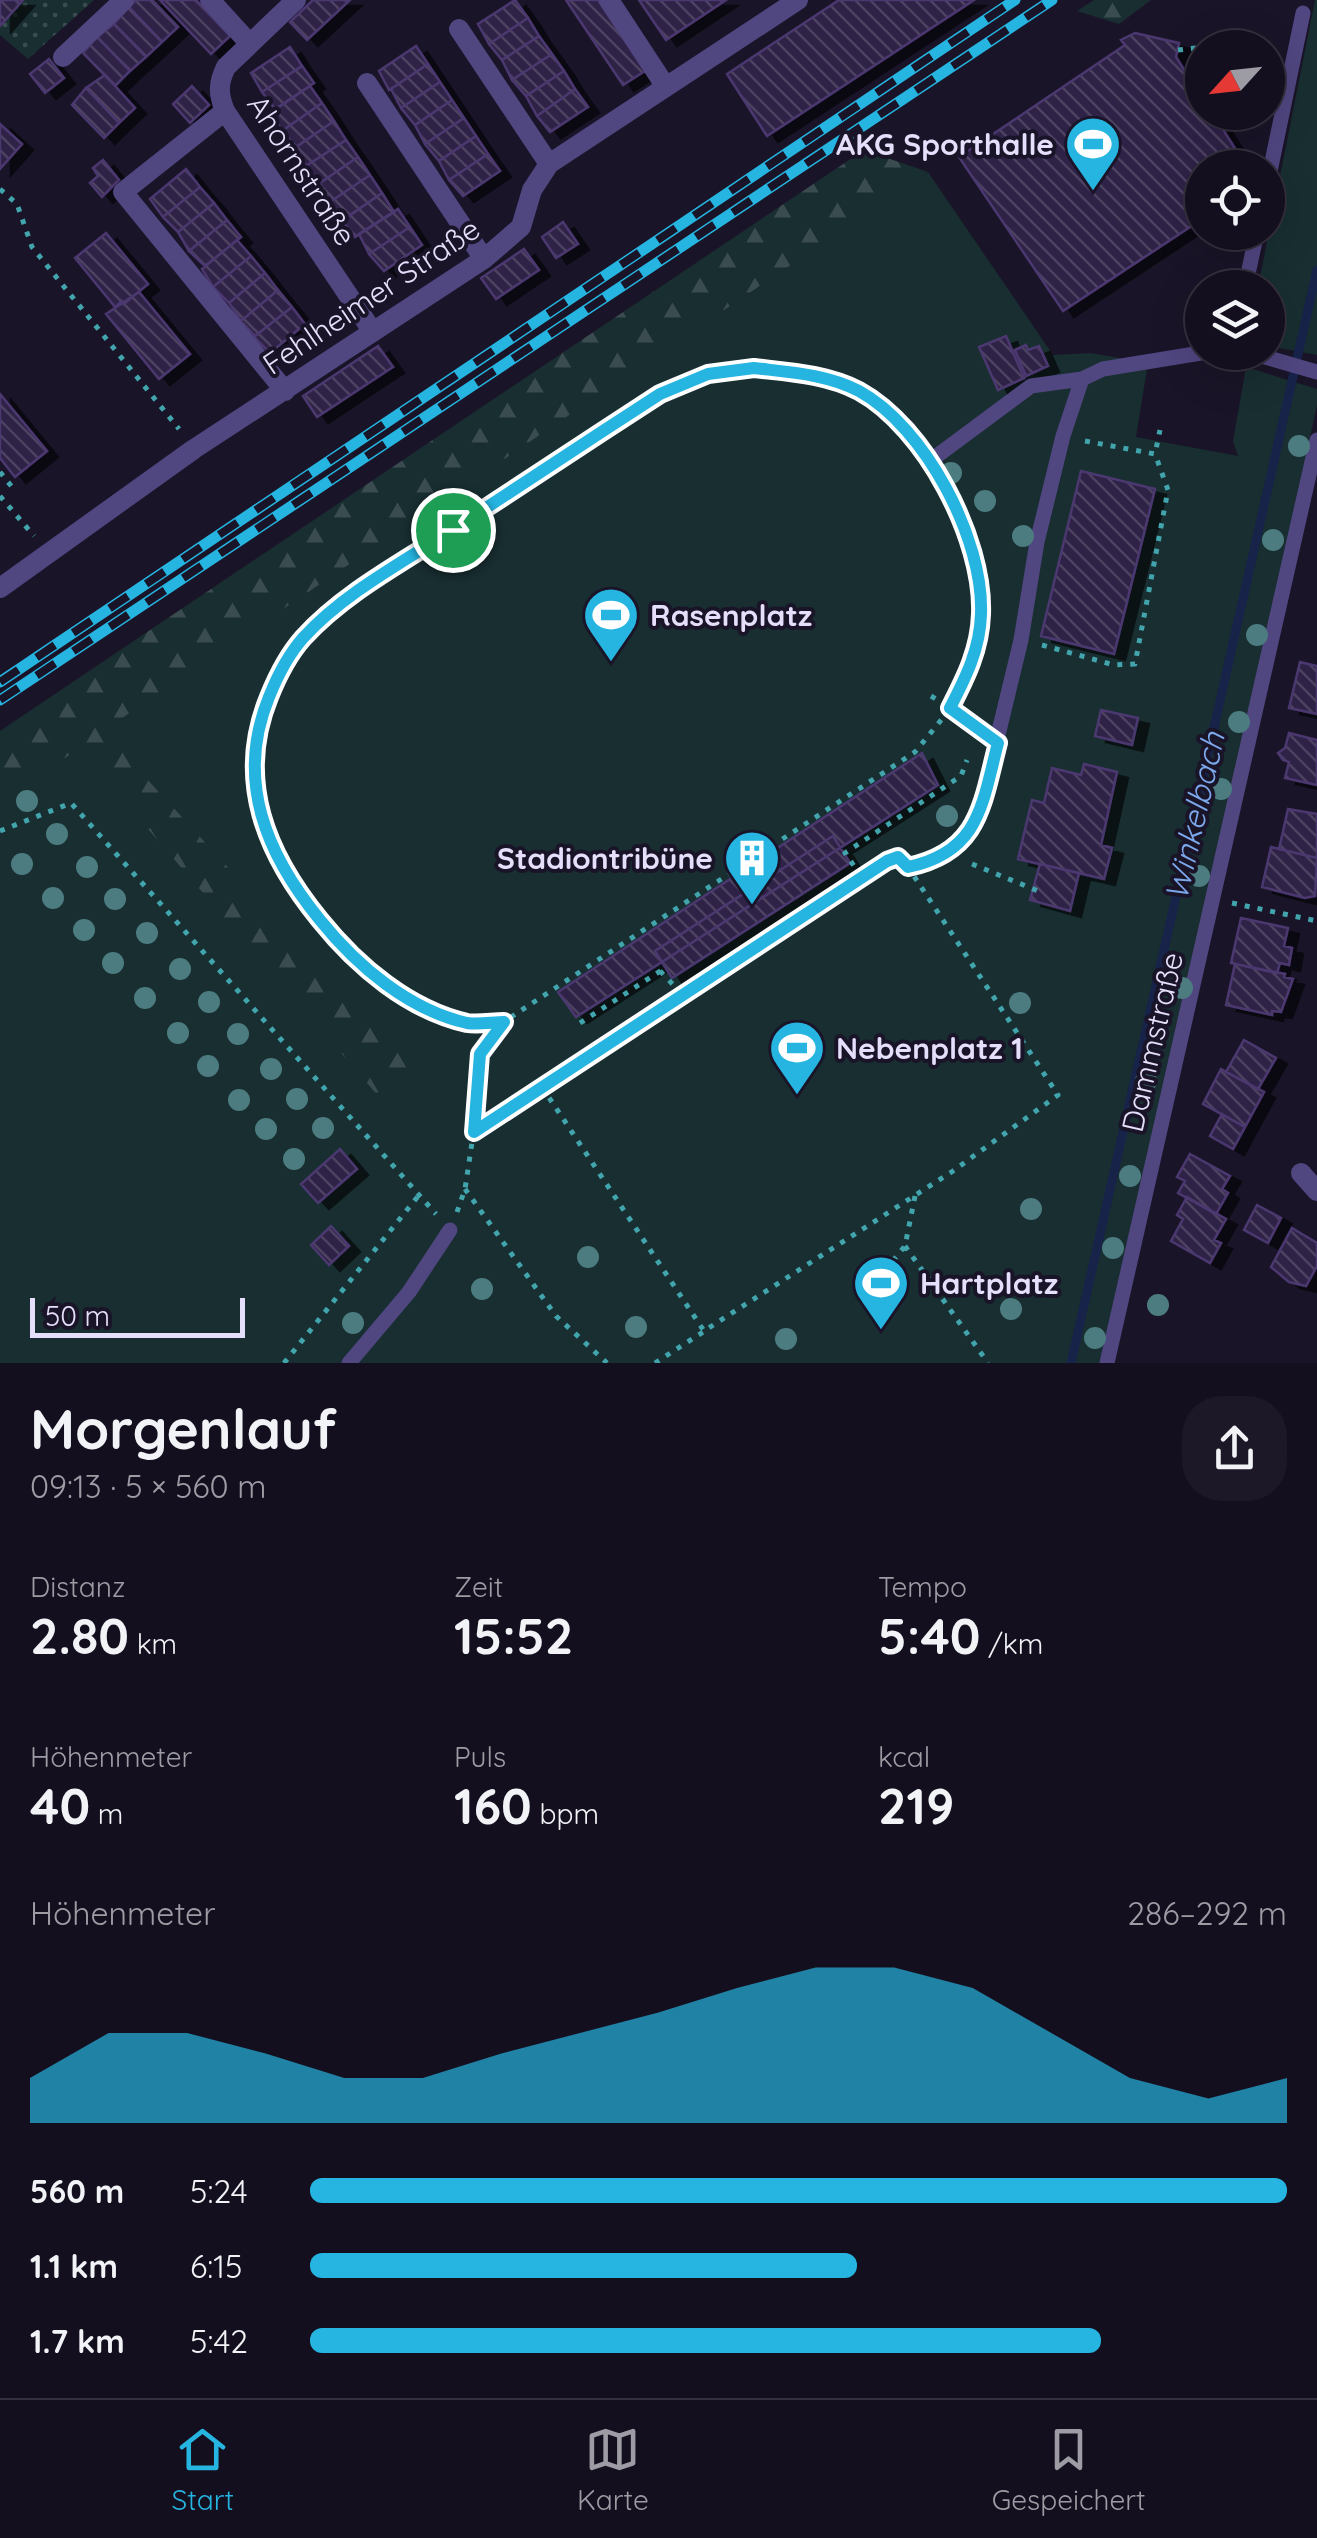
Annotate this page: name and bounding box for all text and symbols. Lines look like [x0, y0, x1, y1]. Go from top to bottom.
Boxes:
north arrow [1185, 30, 1285, 130]
map controls [1185, 30, 1285, 370]
street label: Ahornstraße [239, 87, 365, 253]
sports icon: AKG Sporthalle [1063, 114, 1123, 193]
place label: AKG Sporthalle [836, 125, 1054, 163]
button: locate [1185, 150, 1285, 250]
street label: Fehlheimer Straße [255, 209, 487, 383]
button: layers [1185, 270, 1285, 370]
pin [411, 488, 496, 573]
icon: arrive [426, 503, 481, 558]
sports icon: Rasenplatz [581, 585, 641, 664]
place label: Rasenplatz [650, 596, 812, 634]
water label: Winkelbach [1155, 727, 1233, 904]
building icon: Stadiontribüne [722, 828, 782, 907]
place label: Stadiontribüne [497, 839, 713, 877]
street label: Dammstraße [1113, 948, 1191, 1136]
sports icon: Nebenplatz 1 [767, 1018, 827, 1097]
place label: Nebenplatz 1 [836, 1029, 1023, 1067]
sports icon: Hartplatz [851, 1253, 911, 1332]
place label: Hartplatz [920, 1264, 1058, 1302]
scale bar [30, 1293, 245, 1338]
text: 50 m [45, 1298, 110, 1333]
text: Morgenlauf [30, 1394, 337, 1463]
button: share [1182, 1396, 1287, 1501]
text: 09:13 · 5 × 560 m [30, 1466, 267, 1506]
text: Distanz [30, 1569, 125, 1604]
text: Zeit [454, 1569, 503, 1604]
text: Tempo [878, 1569, 967, 1604]
text: 2.80 [30, 1604, 129, 1667]
text: 15:52 [454, 1604, 573, 1667]
text: 5:40 [878, 1604, 981, 1667]
text: km [129, 1626, 177, 1661]
text: /km [981, 1626, 1043, 1661]
text: Höhenmeter [30, 1739, 192, 1774]
text: Puls [454, 1739, 506, 1774]
text: kcal [878, 1739, 930, 1774]
text: 40 [30, 1774, 90, 1837]
text: 160 [454, 1774, 532, 1837]
text: 219 [878, 1774, 954, 1837]
text: m [90, 1796, 123, 1831]
text: bpm [532, 1796, 599, 1831]
text: Höhenmeter [30, 1893, 215, 1933]
text: 286–292 m [1127, 1893, 1287, 1933]
text: 560 m [30, 2171, 124, 2211]
text: 5:24 [190, 2171, 248, 2211]
text: 1.1 km [30, 2246, 118, 2286]
text: 6:15 [190, 2246, 242, 2286]
text: 1.7 km [30, 2321, 125, 2361]
text: 5:42 [190, 2321, 248, 2361]
tab: Start [172, 2422, 234, 2517]
tab: Karte [577, 2422, 649, 2517]
tab: Gespeichert [992, 2422, 1146, 2517]

